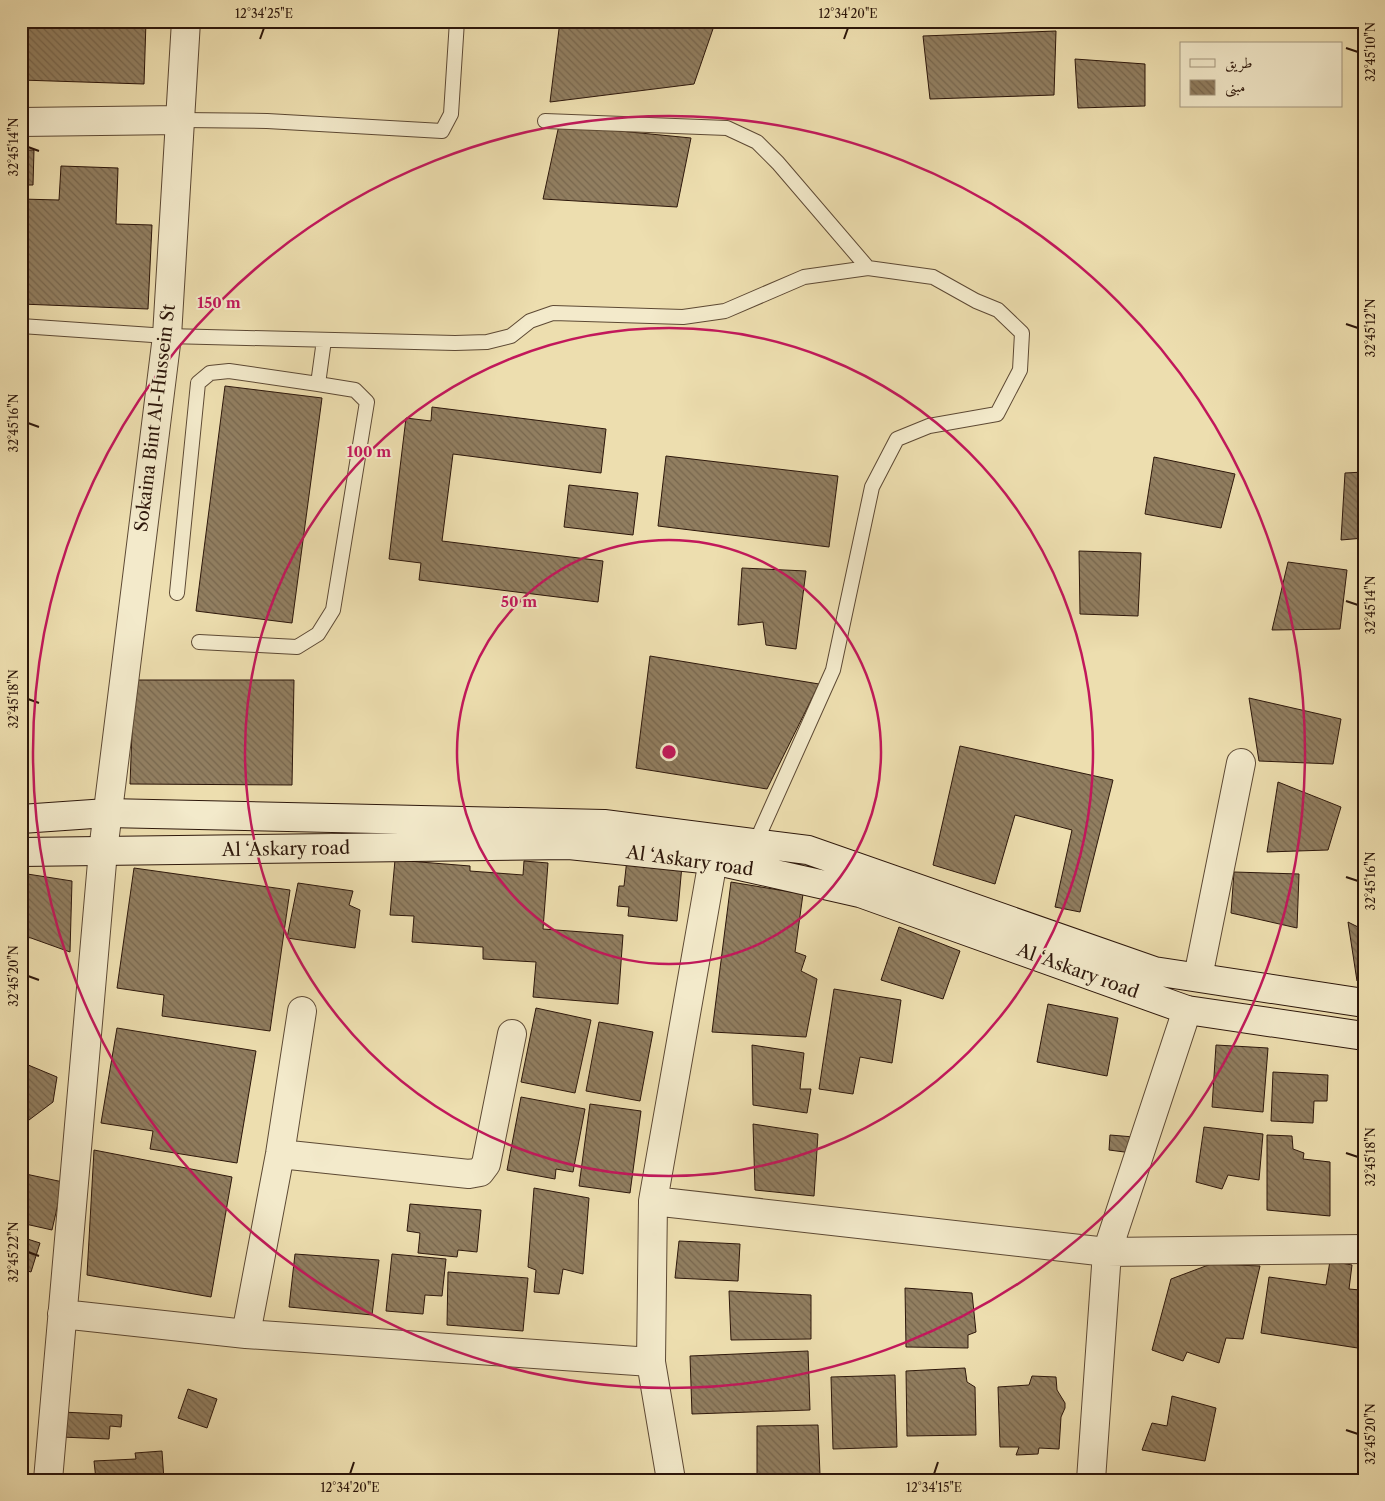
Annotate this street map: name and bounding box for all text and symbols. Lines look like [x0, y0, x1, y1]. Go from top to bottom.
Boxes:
text: 12°34'25"E [235, 6, 293, 21]
text: 12°34'20"E [818, 6, 878, 21]
text: 32°45'10"N [1363, 22, 1378, 82]
legend [1180, 42, 1342, 108]
text: طريق [1225, 53, 1252, 73]
text: مبنى [1225, 77, 1245, 98]
text: 32°45'14"N [6, 117, 21, 176]
text: 150 m [197, 293, 241, 312]
text: 32°45'12"N [1363, 298, 1378, 358]
street label: Sokaina Bint Al-Hussein St [130, 302, 180, 533]
text: 32°45'16"N [6, 393, 21, 452]
text: 100 m [347, 442, 391, 461]
text: 32°45'14"N [1363, 575, 1378, 634]
text: 50 m [501, 592, 537, 611]
text: 32°45'18"N [6, 669, 21, 729]
centre of rings [660, 743, 678, 761]
street label: Al ‘Askary road [221, 837, 350, 861]
street label: Al ‘Askary road [624, 841, 755, 881]
text: 32°45'16"N [1363, 851, 1378, 910]
street label: Al ‘Askary road [1013, 938, 1142, 1003]
text: 32°45'20"N [6, 945, 21, 1007]
text: 32°45'18"N [1363, 1127, 1378, 1187]
text: 32°45'22"N [6, 1221, 21, 1282]
text: 32°45'20"N [1363, 1403, 1378, 1465]
text: 12°34'20"E [320, 1480, 380, 1495]
text: 12°34'15"E [906, 1480, 962, 1495]

